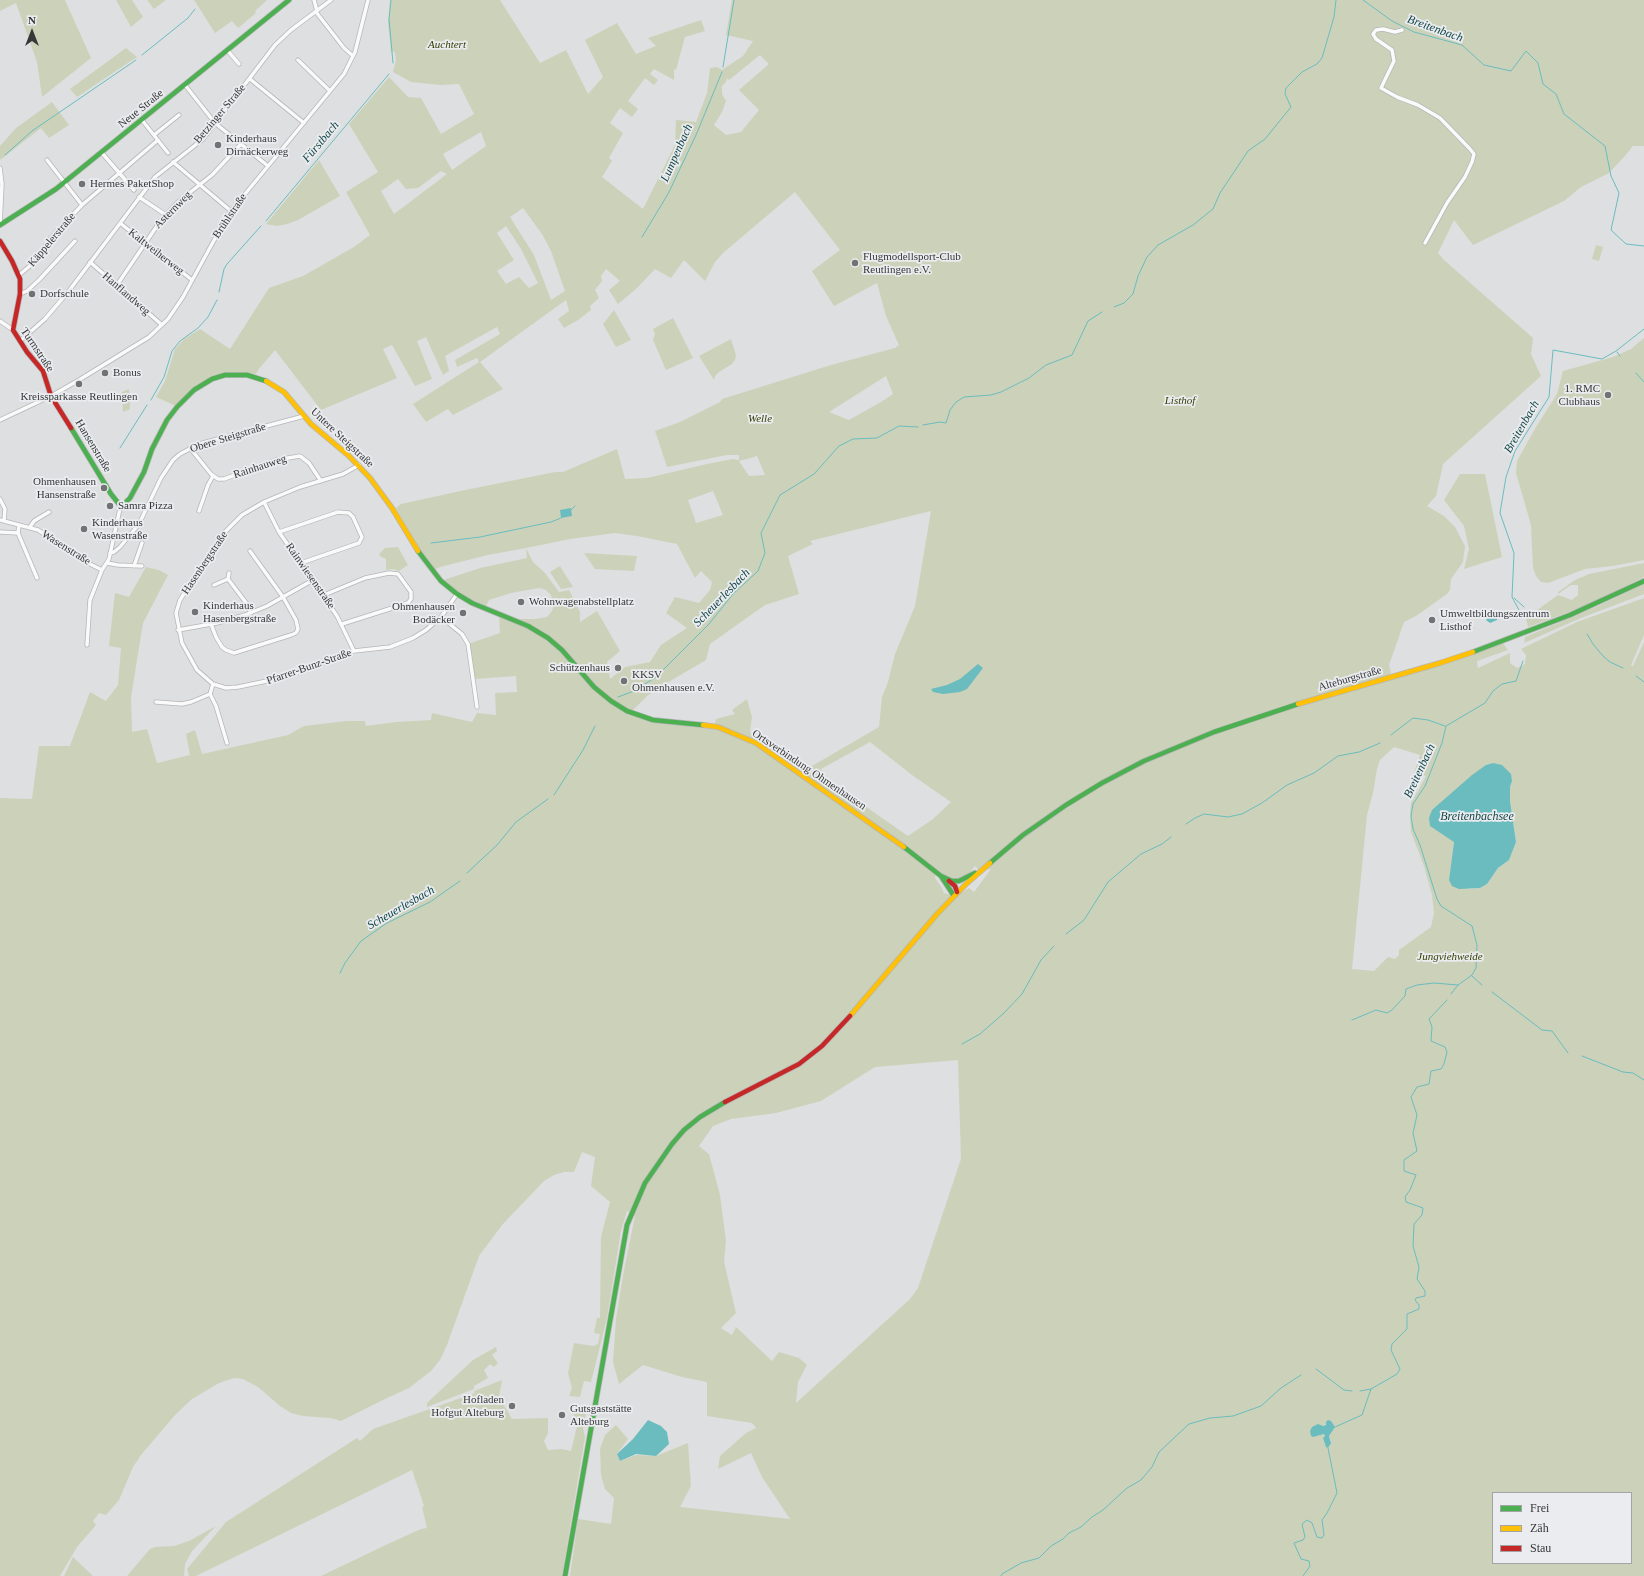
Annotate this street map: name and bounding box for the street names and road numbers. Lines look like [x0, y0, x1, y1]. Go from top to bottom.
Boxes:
street label: Betzinger Straße [191, 82, 249, 146]
street label: Neue Straße [116, 87, 166, 131]
street label: Asternweg [151, 188, 195, 232]
street label: Brühlstraße [210, 191, 250, 241]
street label: Käppelerstraße [26, 210, 78, 270]
street label: Kaltweiherweg [125, 226, 187, 278]
street label: Hanflandweg [99, 270, 153, 318]
street label: Turmstraße [17, 325, 57, 375]
street label: Untere Steigstraße [308, 405, 376, 471]
street label: Hansenstraße [72, 417, 114, 475]
street label: Obere Steigstraße [189, 420, 267, 456]
street label: Rainhauweg [232, 452, 288, 482]
street label: Wasenstraße [39, 528, 93, 568]
street label: Hasenbergstraße [179, 529, 231, 597]
street label: Rainwiesenstraße [282, 540, 338, 612]
street label: Pfarrer-Bunz-Straße [265, 646, 353, 688]
street label: Alteburgstraße [1317, 664, 1383, 694]
street label: Ortsverbindung Ohmenhausen [749, 727, 869, 813]

